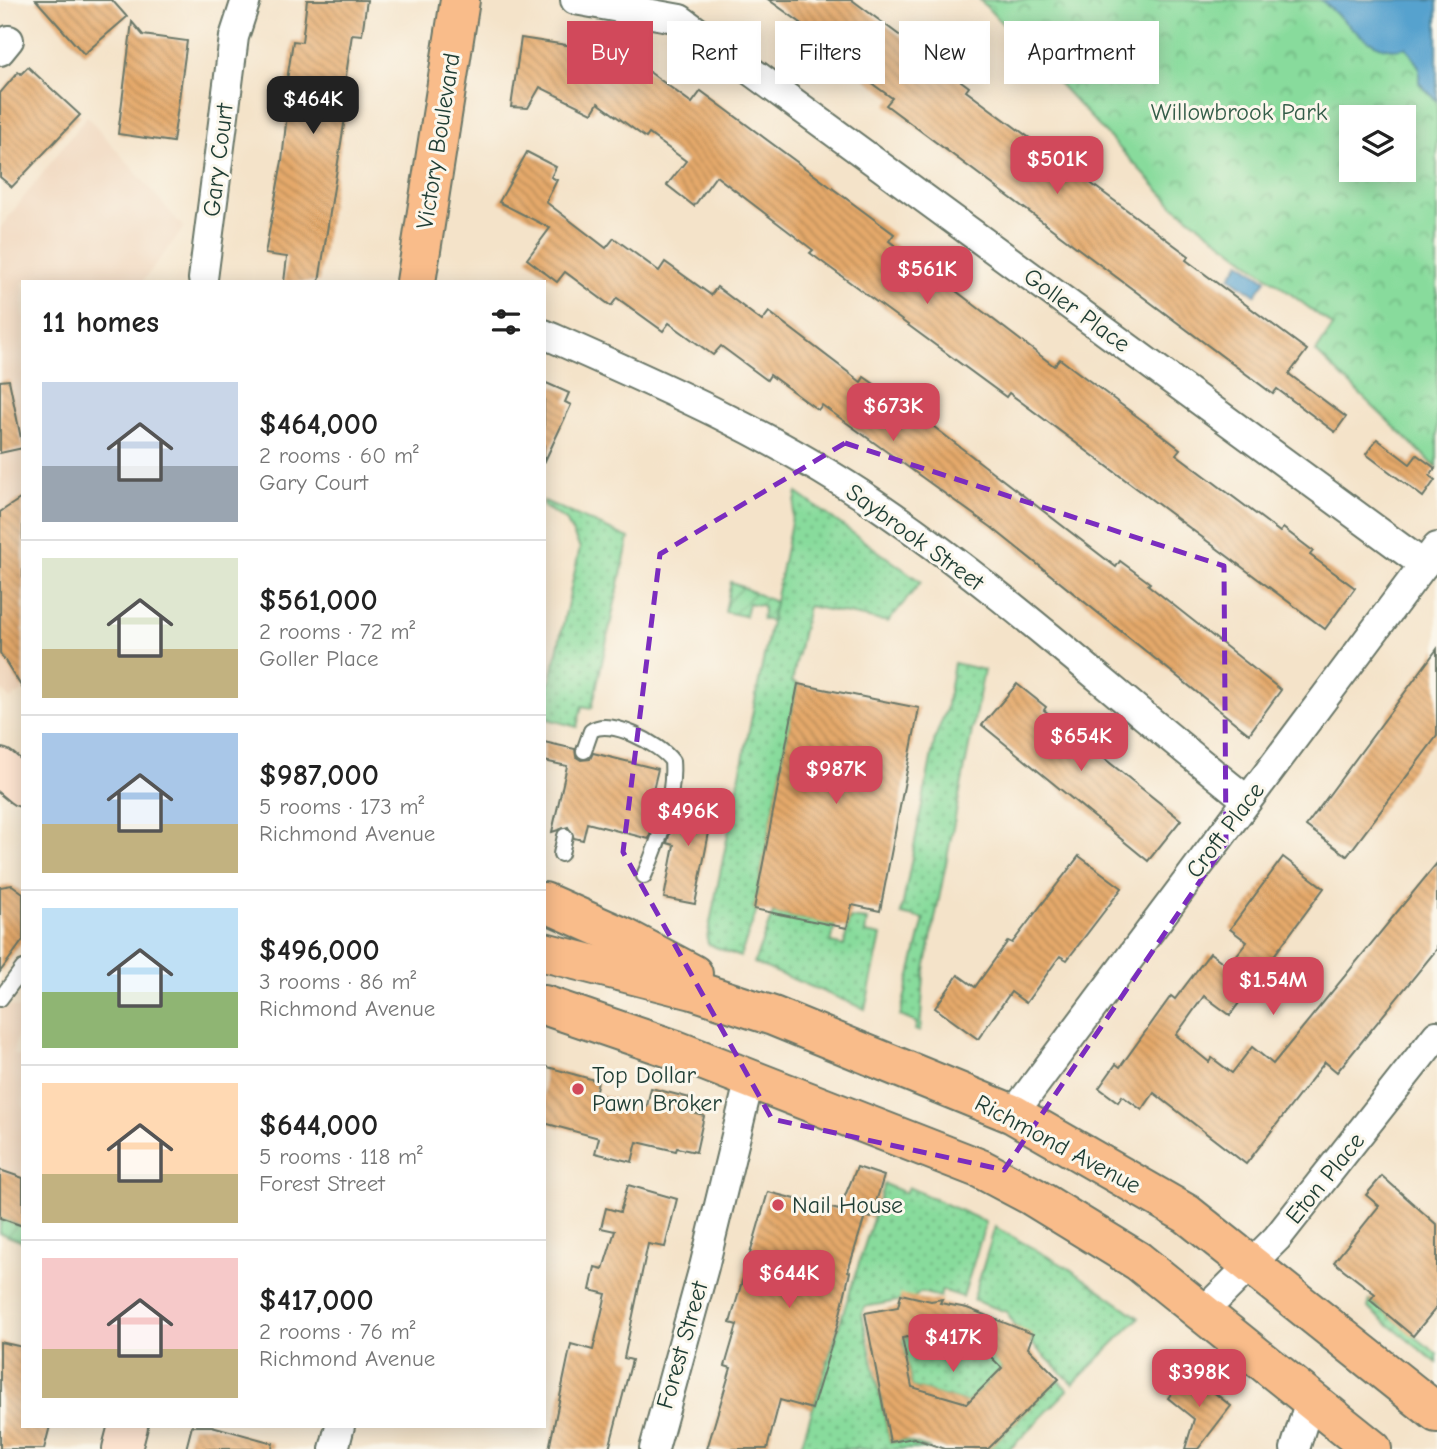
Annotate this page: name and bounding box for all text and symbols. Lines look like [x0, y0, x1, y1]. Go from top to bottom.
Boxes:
chip: Buy [567, 21, 653, 84]
chip: Rent [667, 21, 761, 84]
chip: Filters [775, 21, 885, 84]
chip: New [899, 21, 990, 84]
chip: Apartment [1004, 21, 1159, 84]
street label: Victory Boulevard [410, 51, 466, 231]
pin: $464K [264, 76, 362, 136]
text: $464K [283, 85, 343, 112]
park label: Willowbrook Park [1151, 98, 1328, 126]
street label: Gary Court [197, 101, 239, 218]
map controls [1339, 105, 1416, 182]
button: layers [1339, 105, 1416, 182]
pin: $501K [1008, 136, 1106, 196]
text: $501K [1026, 145, 1088, 172]
pin: $561K [878, 246, 976, 306]
text: $561K [897, 255, 957, 282]
street label: Goller Place [1018, 262, 1136, 358]
icon: filters [487, 303, 525, 341]
text: 11 homes [42, 305, 159, 340]
pin: $673K [844, 384, 942, 443]
text: $673K [863, 392, 923, 419]
text: $464,000 [259, 407, 378, 442]
icon: home [98, 410, 182, 494]
text: 2 rooms · 60 m² [259, 442, 419, 469]
text: Gary Court [259, 469, 368, 496]
street label: Saybrook Street [841, 478, 990, 597]
text: $561,000 [259, 583, 378, 618]
icon: home [98, 586, 182, 670]
text: 2 rooms · 72 m² [259, 618, 415, 645]
text: Goller Place [259, 645, 378, 672]
pin: $654K [1032, 714, 1130, 773]
text: $654K [1050, 722, 1112, 749]
pin: $987K [787, 746, 885, 806]
text: $987K [806, 755, 866, 782]
text: $987,000 [259, 758, 379, 793]
icon: home [98, 761, 182, 845]
street label: Croft Place [1180, 777, 1270, 883]
pin: $496K [639, 788, 737, 848]
text: 5 rooms · 173 m² [259, 793, 424, 820]
text: $496K [657, 797, 719, 824]
text: Richmond Avenue [259, 820, 435, 847]
text: $496,000 [259, 933, 380, 968]
icon: home [98, 936, 182, 1020]
pin: $1.54M [1216, 958, 1330, 1017]
text: $1.54M [1239, 966, 1307, 993]
text: 3 rooms · 86 m² [259, 968, 416, 995]
text: Richmond Avenue [259, 995, 435, 1022]
place label: Top Dollar Pawn Broker [592, 1061, 722, 1117]
marker: Top Dollar Pawn Broker [570, 1081, 586, 1097]
street label: Richmond Avenue [970, 1088, 1146, 1200]
text: $644,000 [259, 1108, 378, 1143]
icon: home [98, 1111, 182, 1195]
street label: Eton Place [1280, 1127, 1370, 1229]
text: 5 rooms · 118 m² [259, 1143, 423, 1170]
text: Forest Street [259, 1170, 385, 1197]
place label: Nail House [792, 1191, 903, 1219]
marker: Nail House [770, 1197, 786, 1213]
pin: $644K [740, 1250, 838, 1310]
text: $644K [759, 1259, 819, 1286]
street label: Forest Street [650, 1277, 714, 1412]
text: $417,000 [259, 1283, 374, 1318]
icon: home [98, 1286, 182, 1370]
pin: $417K [904, 1314, 1002, 1374]
text: 2 rooms · 76 m² [259, 1318, 415, 1345]
text: $417K [925, 1323, 981, 1350]
text: Richmond Avenue [259, 1345, 435, 1372]
pin: $398K [1150, 1350, 1248, 1409]
text: $398K [1168, 1358, 1230, 1385]

